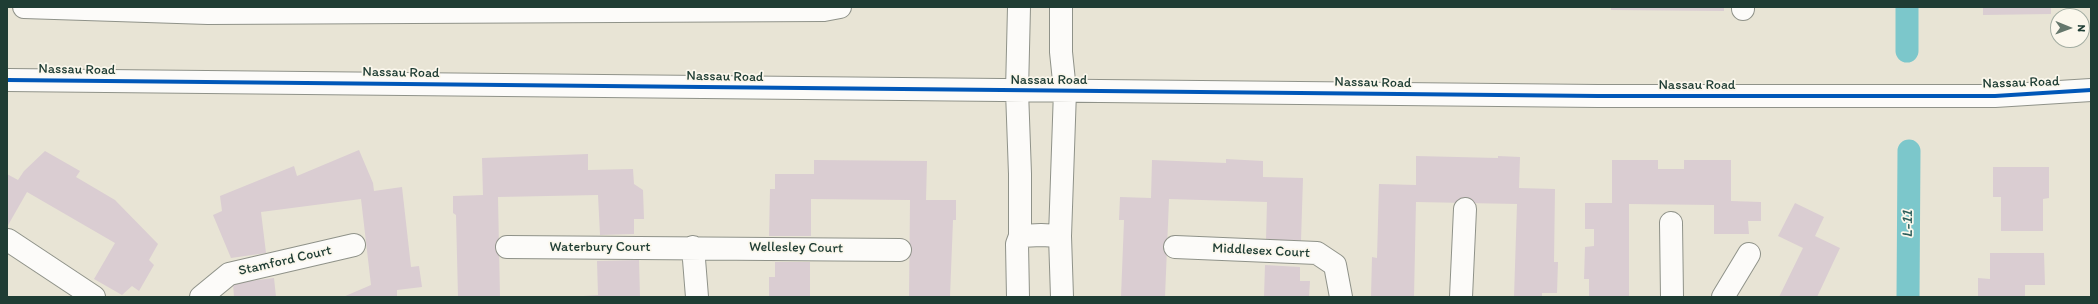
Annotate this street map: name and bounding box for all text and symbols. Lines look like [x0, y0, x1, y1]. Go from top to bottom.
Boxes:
north arrow [2050, 8, 2090, 48]
text: N [2075, 24, 2088, 32]
street label: Nassau Road [38, 61, 116, 79]
street label: Nassau Road [362, 64, 440, 82]
street label: Nassau Road [686, 68, 764, 86]
street label: Nassau Road [1010, 72, 1088, 88]
street label: Nassau Road [1982, 73, 2060, 93]
street label: Nassau Road [1334, 74, 1412, 92]
street label: Nassau Road [1658, 77, 1736, 93]
water label: L-11 [1899, 210, 1917, 238]
street label: Waterbury Court [550, 239, 650, 255]
street label: Wellesley Court [749, 239, 843, 257]
street label: Middlesex Court [1212, 240, 1310, 262]
street label: Stamford Court [237, 242, 333, 280]

